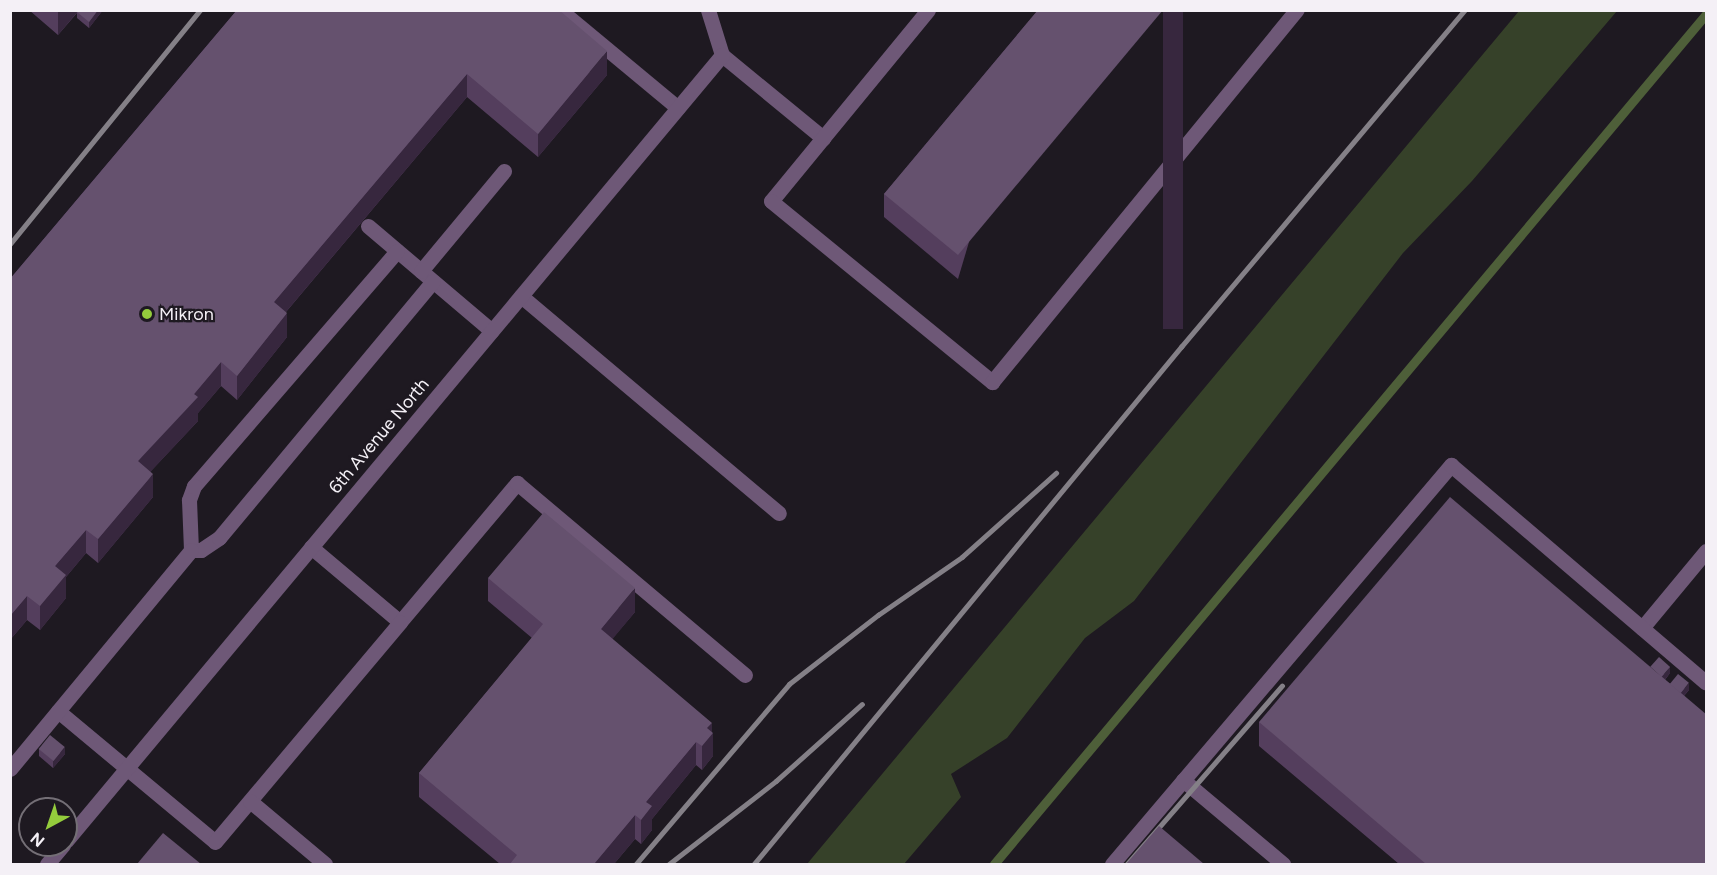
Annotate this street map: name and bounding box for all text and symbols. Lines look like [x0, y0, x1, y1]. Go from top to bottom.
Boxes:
place label: Mikron [159, 303, 214, 325]
marker: Mikron [140, 307, 154, 321]
street label: 6th Avenue North [324, 374, 434, 498]
north arrow [18, 797, 78, 857]
text: N [27, 828, 48, 851]

